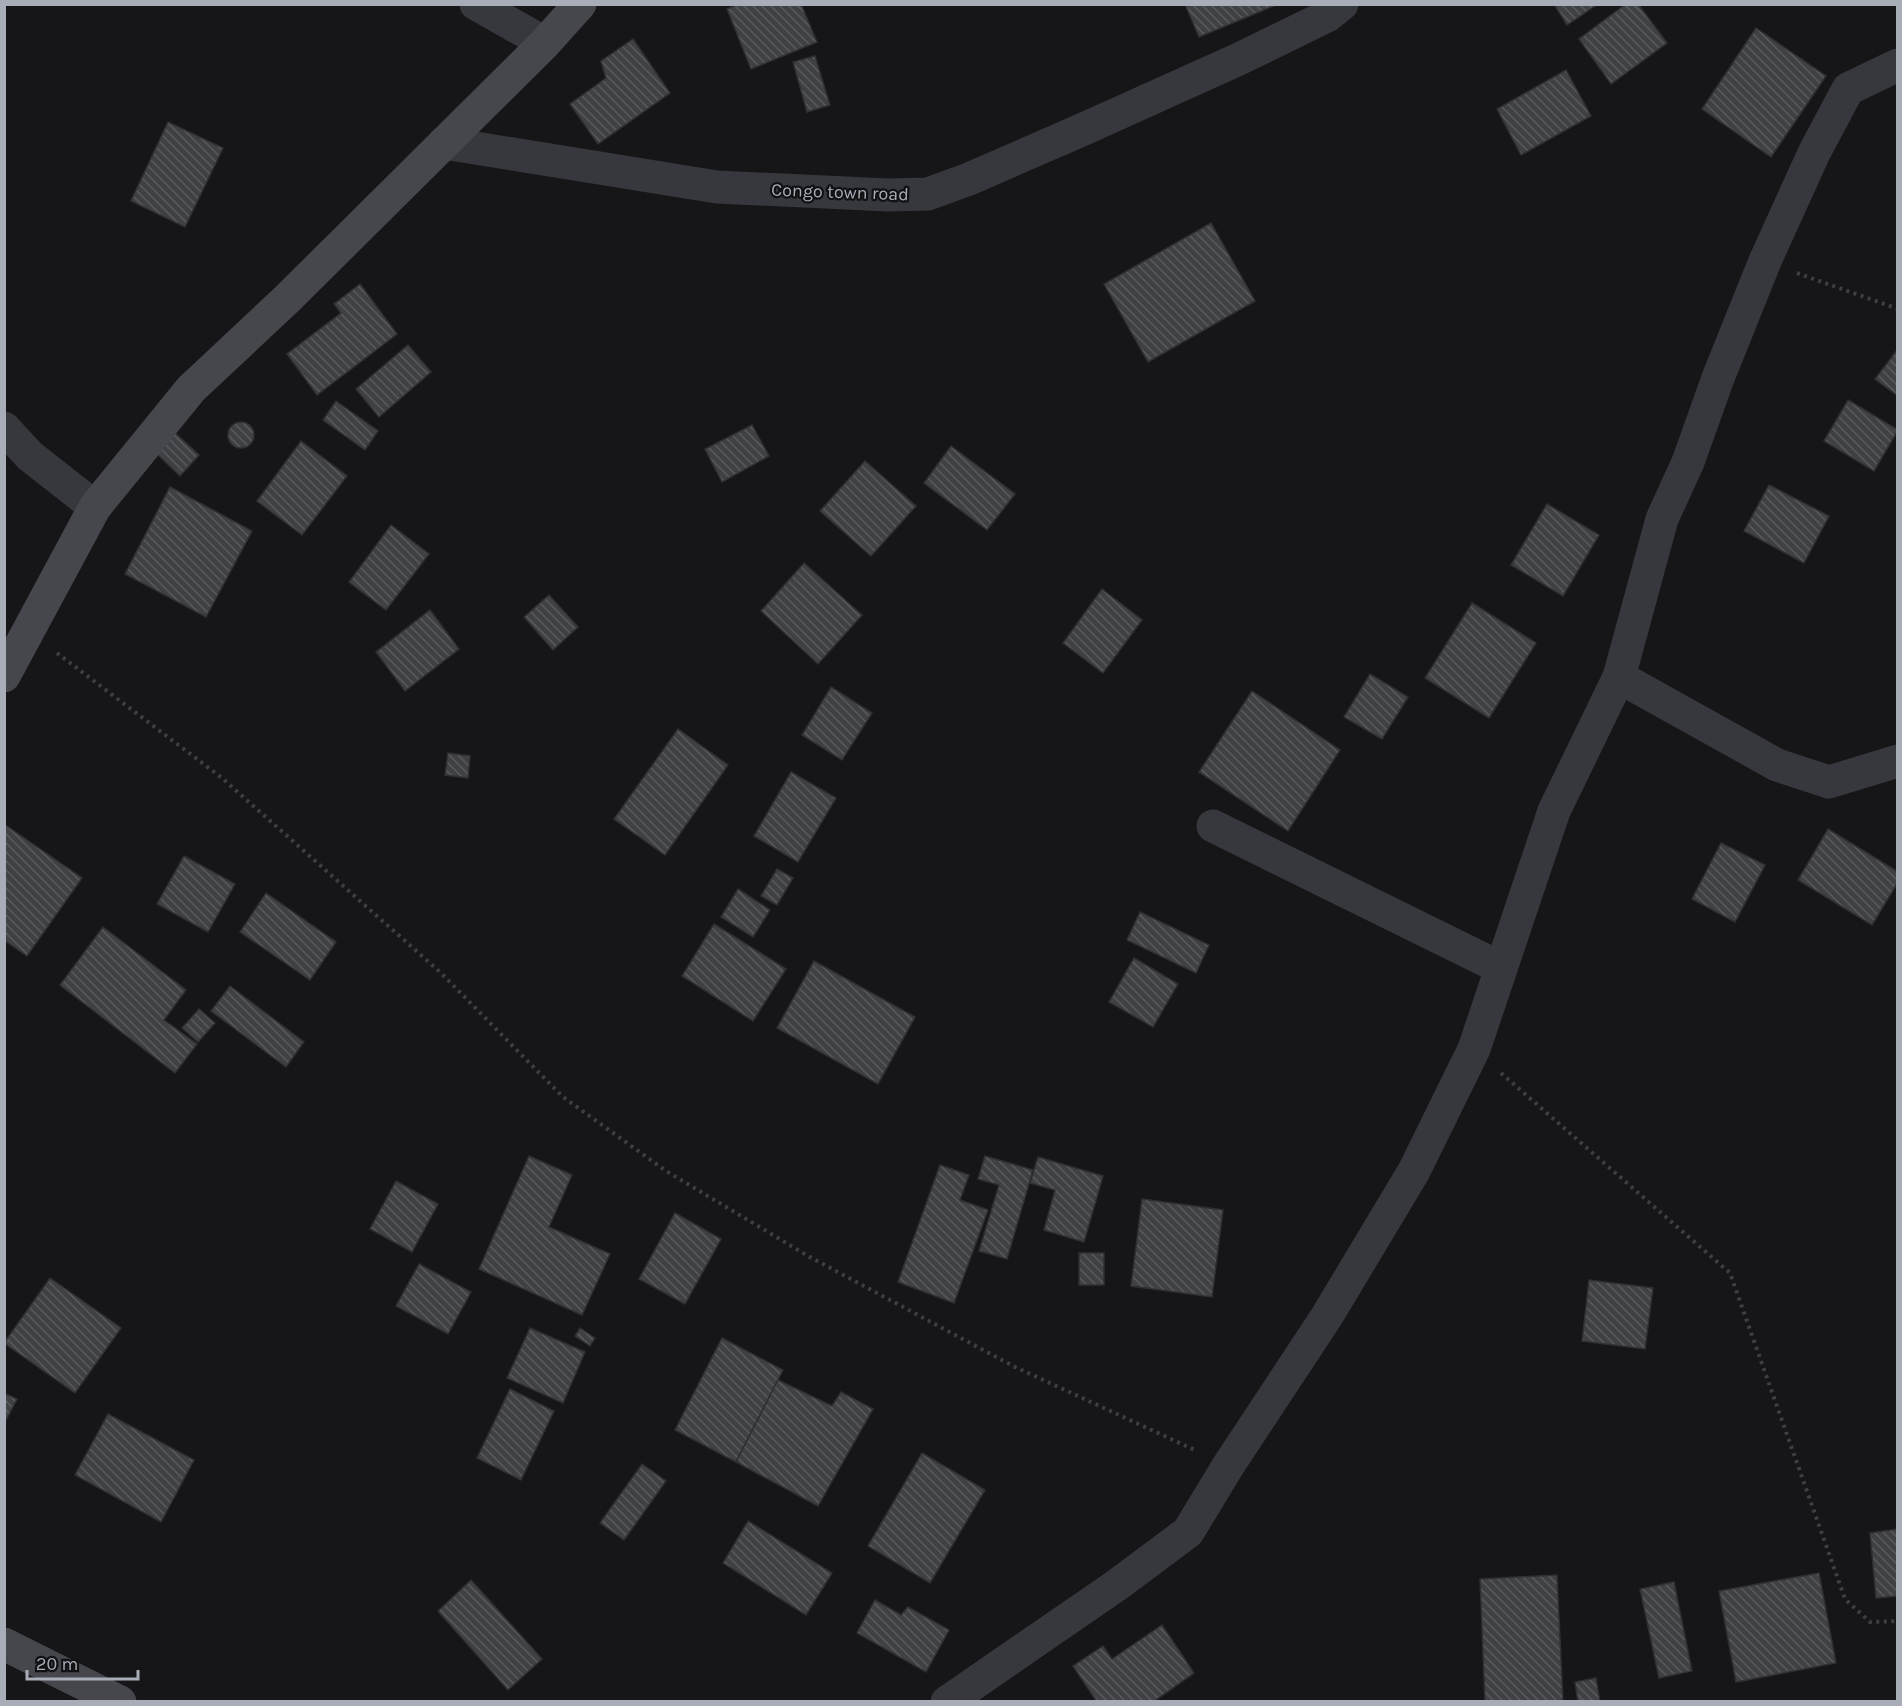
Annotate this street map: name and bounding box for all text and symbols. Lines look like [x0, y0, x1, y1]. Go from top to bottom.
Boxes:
street label: Congo town road [771, 179, 909, 205]
scale bar [27, 1643, 138, 1681]
text: 20 m [36, 1653, 78, 1675]

